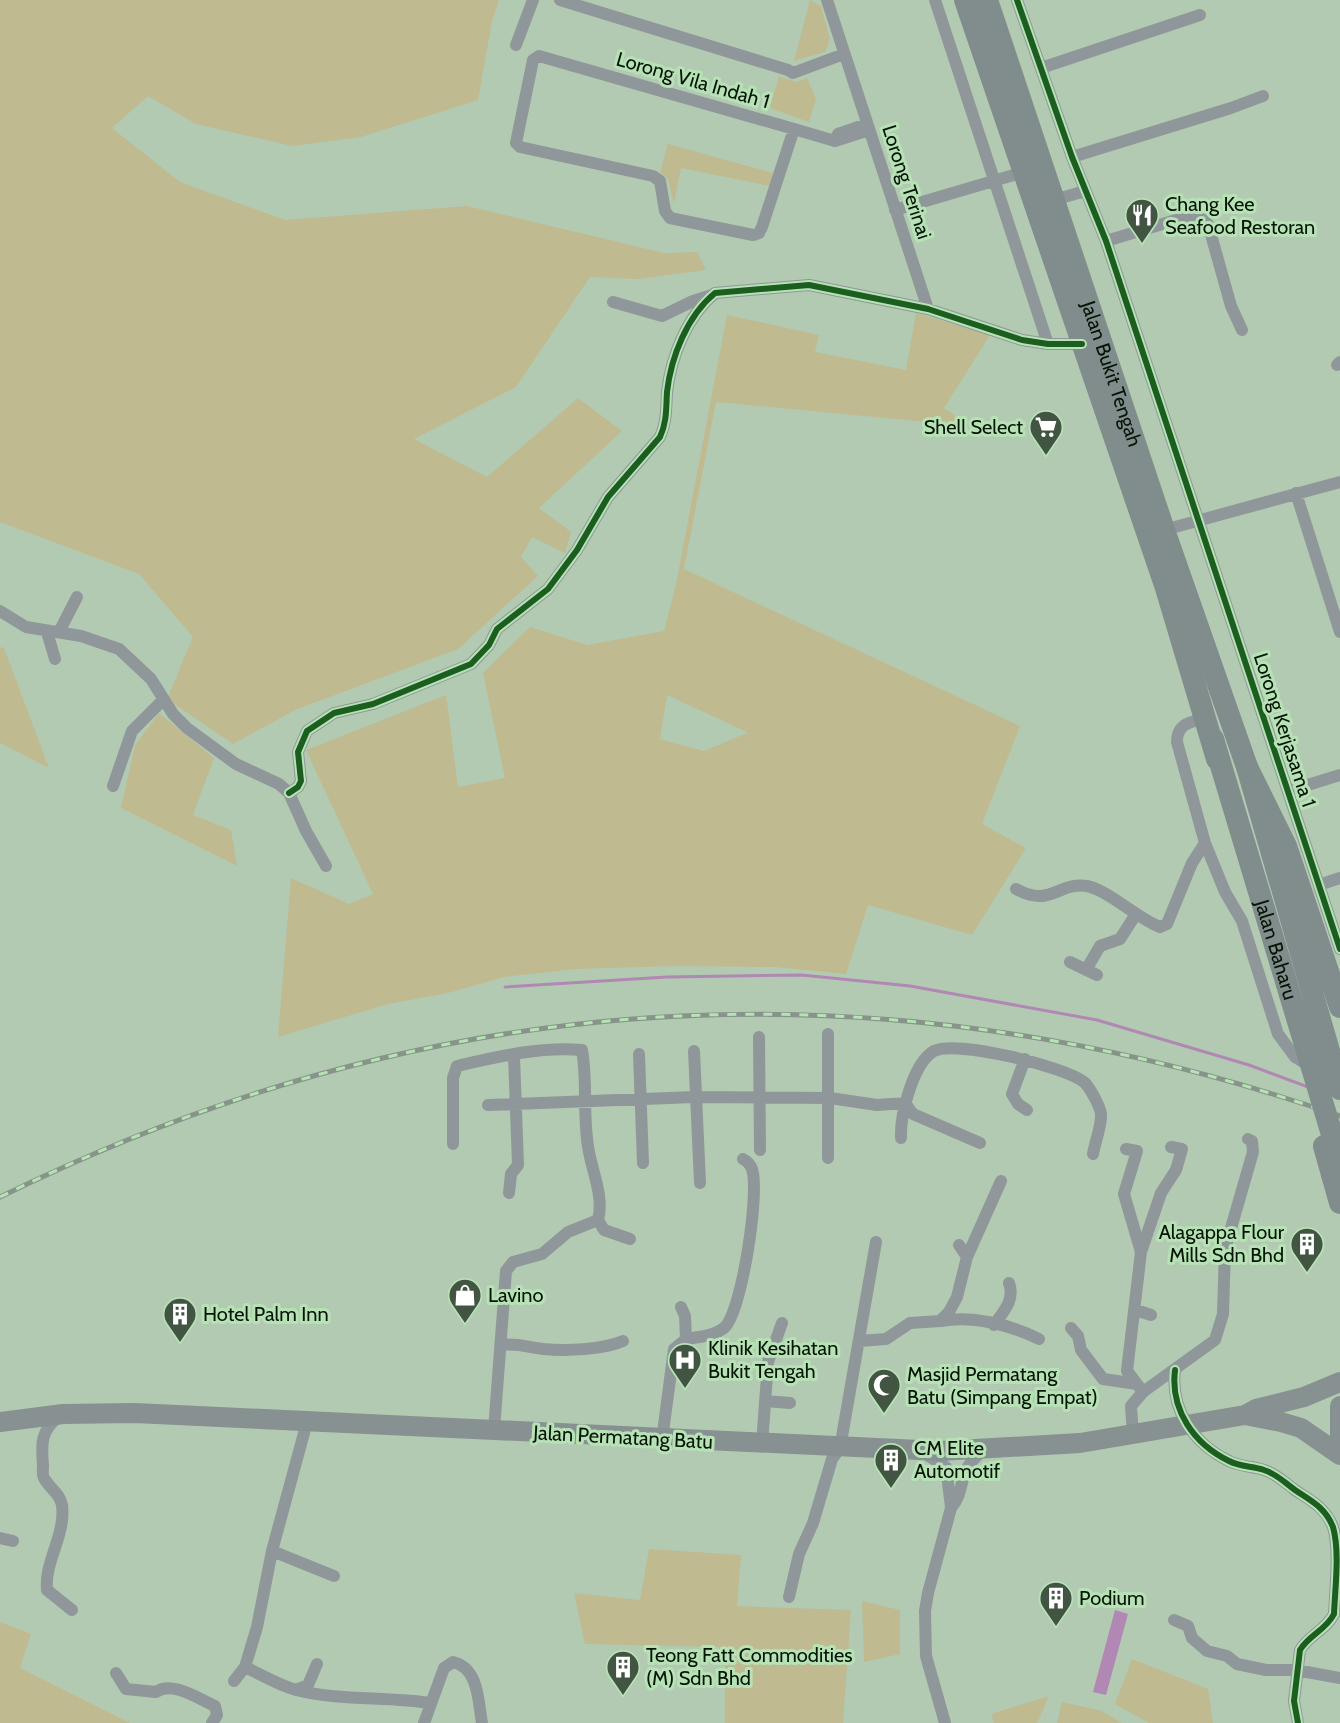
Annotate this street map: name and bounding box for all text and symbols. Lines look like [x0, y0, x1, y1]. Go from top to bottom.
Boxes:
street label: Lorong Vila Indah 1 [614, 47, 772, 113]
street label: Lorong Terinai [877, 122, 937, 242]
place label: Chang Kee Seafood Restoran [1165, 192, 1315, 239]
restaurant icon: Chang Kee Seafood Restoran [1124, 197, 1160, 244]
street label: Jalan Bukit Tengah [1076, 297, 1147, 450]
supermarket icon: Shell Select [1028, 409, 1064, 456]
place label: Shell Select [924, 415, 1023, 439]
street label: Lorong Kerjasama 1 [1249, 650, 1321, 810]
street label: Jalan Baharu [1250, 896, 1303, 1003]
place label: Alagappa Flour Mills Sdn Bhd [1159, 1220, 1285, 1267]
building icon: Alagappa Flour Mills Sdn Bhd [1289, 1226, 1325, 1273]
shop icon: Lavino [447, 1277, 483, 1324]
place label: Lavino [488, 1283, 544, 1307]
building icon: Hotel Palm Inn [162, 1296, 198, 1343]
place label: Hotel Palm Inn [203, 1302, 329, 1326]
place label: Klinik Kesihatan Bukit Tengah [708, 1336, 838, 1383]
hospital icon: Klinik Kesihatan Bukit Tengah [667, 1342, 703, 1389]
place label: Masjid Permatang Batu (Simpang Empat) [907, 1362, 1098, 1409]
mosque icon: Masjid Permatang Batu (Simpang Empat) [866, 1367, 902, 1414]
street label: Jalan Permatang Batu [532, 1420, 713, 1454]
place label: CM Elite Automotif [914, 1436, 1001, 1483]
building icon: CM Elite Automotif [873, 1442, 909, 1489]
building icon: Podium [1038, 1580, 1074, 1627]
place label: Podium [1079, 1586, 1145, 1610]
place label: Teong Fatt Commodities (M) Sdn Bhd [646, 1643, 853, 1690]
building icon: Teong Fatt Commodities (M) Sdn Bhd [605, 1649, 641, 1696]

